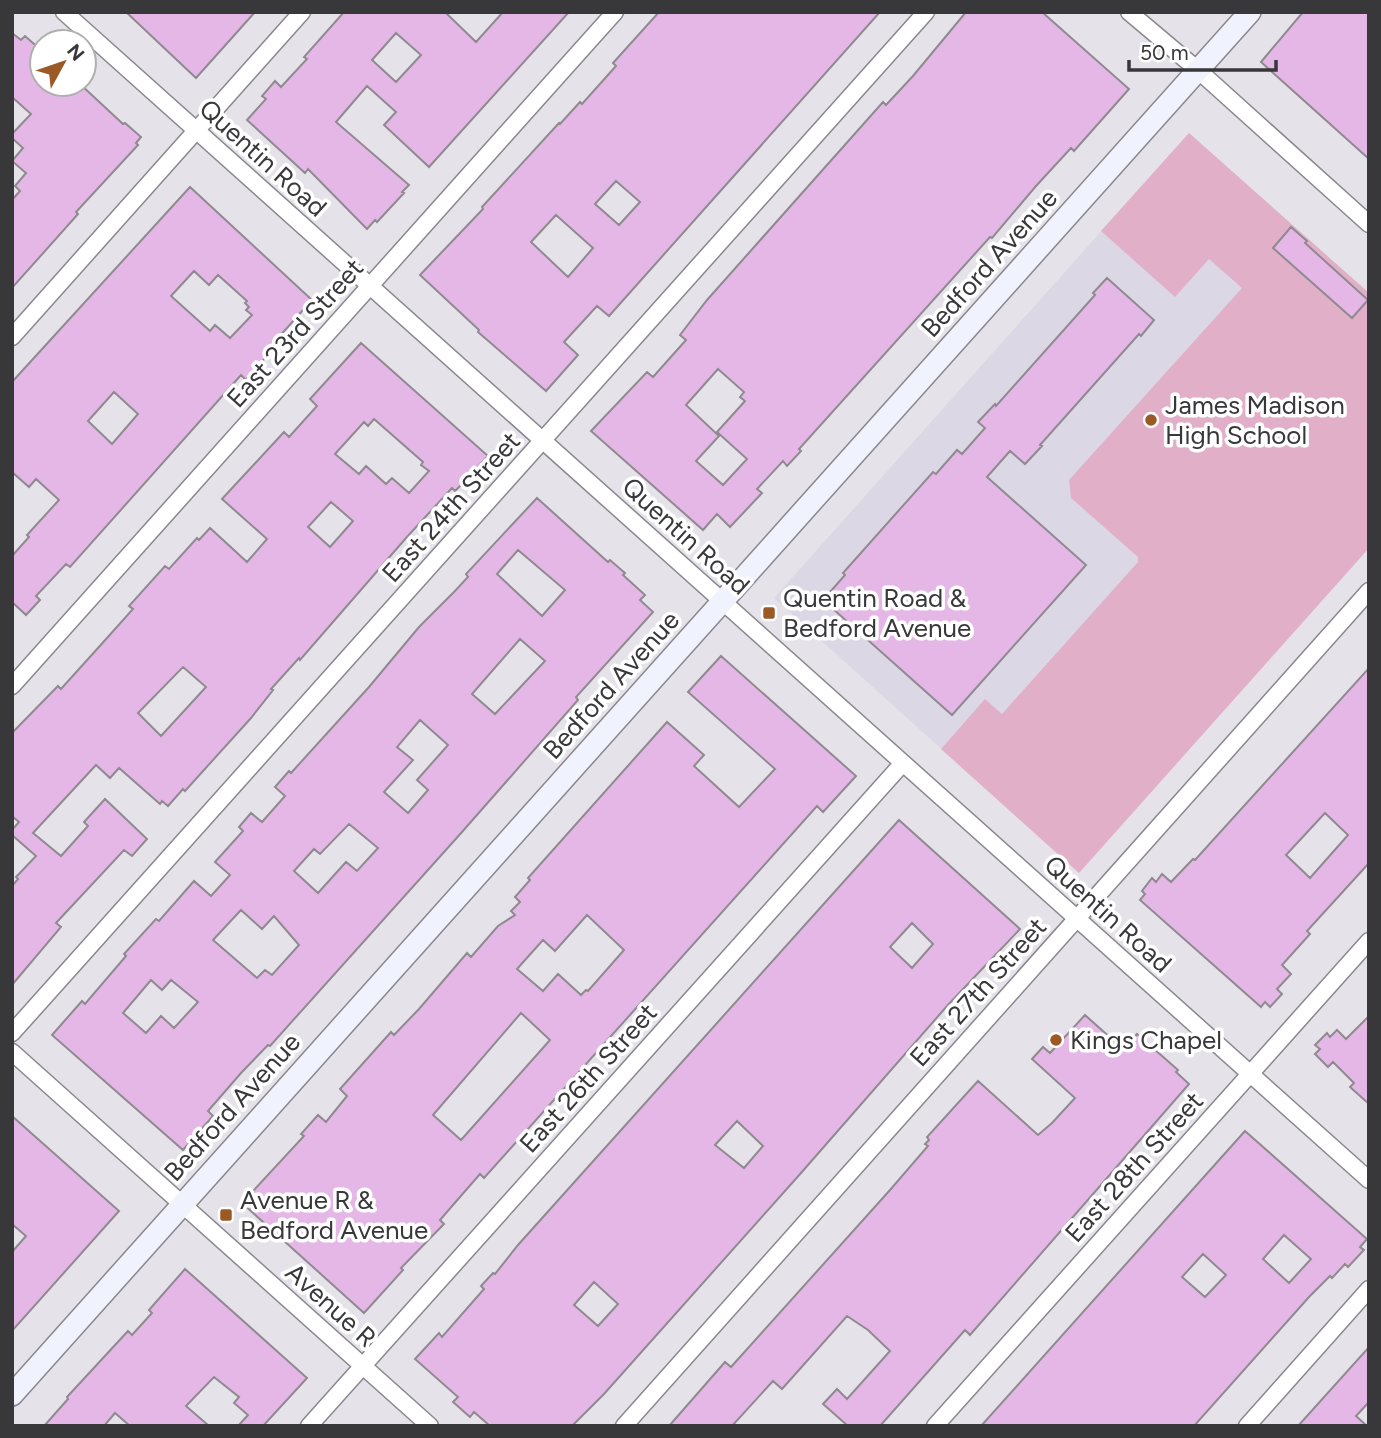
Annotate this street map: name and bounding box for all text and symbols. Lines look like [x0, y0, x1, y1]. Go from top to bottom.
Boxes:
north arrow [28, 28, 98, 98]
scale bar [1129, 28, 1276, 72]
text: N [62, 39, 89, 65]
text: 50 m [1140, 40, 1189, 65]
street label: Quentin Road [193, 93, 333, 223]
street label: Bedford Avenue [914, 182, 1064, 344]
street label: East 23rd Street [220, 252, 370, 414]
place label: James Madison High School [1165, 389, 1345, 451]
marker: James Madison High School [1143, 412, 1159, 428]
street label: East 24th Street [375, 425, 527, 589]
street label: Quentin Road [616, 471, 756, 601]
place label: Quentin Road & Bedford Avenue [783, 582, 971, 644]
street label: Bedford Avenue [536, 604, 686, 766]
marker: Quentin Road & Bedford Avenue [761, 605, 777, 621]
street label: Quentin Road [1038, 849, 1178, 979]
street label: East 27th Street [903, 911, 1053, 1073]
street label: East 26th Street [513, 997, 664, 1159]
place label: Kings Chapel [1070, 1024, 1222, 1056]
street label: Bedford Avenue [157, 1026, 307, 1188]
marker: Kings Chapel [1048, 1032, 1064, 1048]
street label: East 28th Street [1058, 1085, 1210, 1249]
place label: Avenue R & Bedford Avenue [240, 1184, 428, 1246]
marker: Avenue R & Bedford Avenue [218, 1207, 234, 1223]
street label: Avenue R [279, 1256, 383, 1354]

